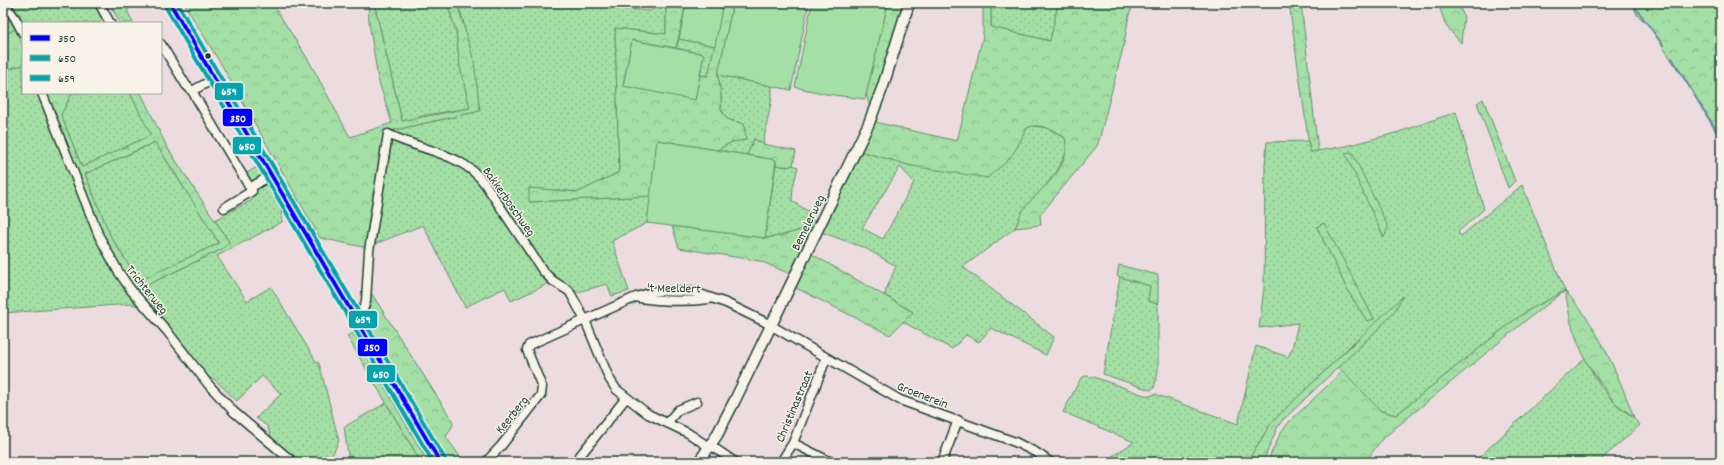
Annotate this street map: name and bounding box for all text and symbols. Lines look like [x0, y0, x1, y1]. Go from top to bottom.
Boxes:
legend [22, 22, 162, 94]
text: 350 [58, 31, 75, 48]
text: 650 [58, 51, 76, 68]
unlabelled marker [203, 51, 213, 61]
text: 659 [58, 71, 75, 88]
line badge: 659 [214, 82, 244, 101]
text: 659 [221, 85, 237, 101]
line badge: 350 [222, 108, 253, 127]
text: 350 [230, 112, 246, 128]
line badge: 650 [232, 136, 262, 155]
text: 650 [239, 140, 255, 156]
street label: Bakkerboschweg [477, 164, 539, 241]
street label: Bemelerweg [788, 192, 831, 254]
street label: Trichterweg [120, 262, 172, 320]
street label: 't Meeldert [647, 280, 701, 299]
line badge: 659 [348, 310, 378, 329]
text: 659 [355, 313, 371, 329]
line badge: 350 [357, 338, 388, 357]
text: 350 [364, 341, 380, 357]
line badge: 650 [366, 364, 396, 383]
text: 650 [373, 368, 389, 384]
street label: Christinastraat [772, 368, 819, 446]
street label: Groenerein [894, 378, 951, 415]
street label: Keerberg [492, 392, 534, 439]

